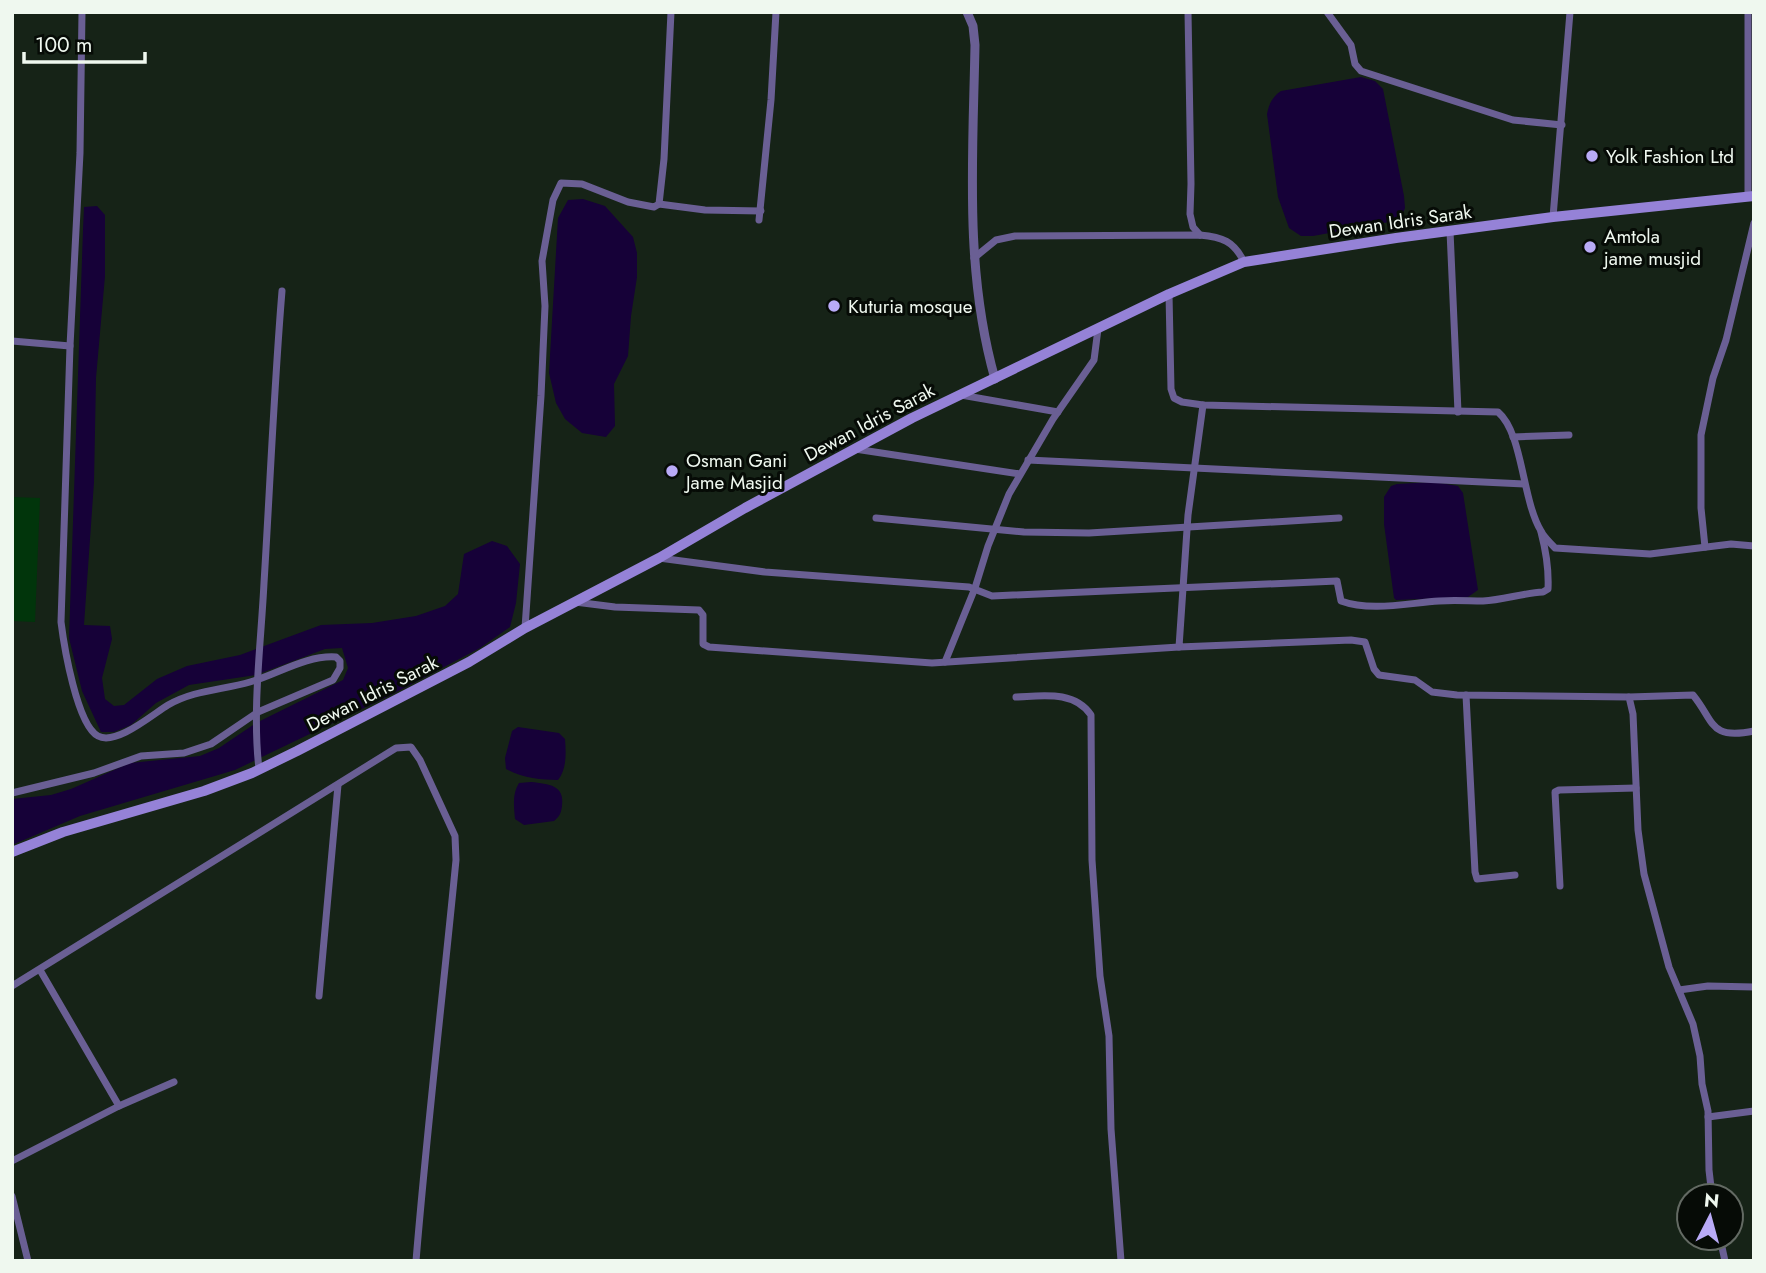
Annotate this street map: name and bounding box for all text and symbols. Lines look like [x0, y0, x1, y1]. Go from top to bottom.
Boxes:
scale bar [24, 21, 145, 65]
text: 100 m [35, 30, 92, 60]
place label: Yolk Fashion Ltd [1606, 143, 1734, 170]
marker: Yolk Fashion Ltd [1584, 148, 1600, 164]
street label: Dewan Idris Sarak [1327, 198, 1474, 245]
place label: Amtola jame musjid [1602, 223, 1701, 272]
marker: Amtola jame musjid [1582, 239, 1598, 255]
place label: Kuturia mosque [848, 293, 973, 320]
marker: Kuturia mosque [826, 298, 842, 314]
street label: Dewan Idris Sarak [799, 376, 940, 468]
place label: Osman Gani Jame Masjid [683, 447, 787, 496]
marker: Osman Gani Jame Masjid [664, 463, 680, 479]
street label: Dewan Idris Sarak [302, 648, 443, 738]
north arrow [1675, 1182, 1745, 1252]
text: N [1703, 1186, 1721, 1215]

